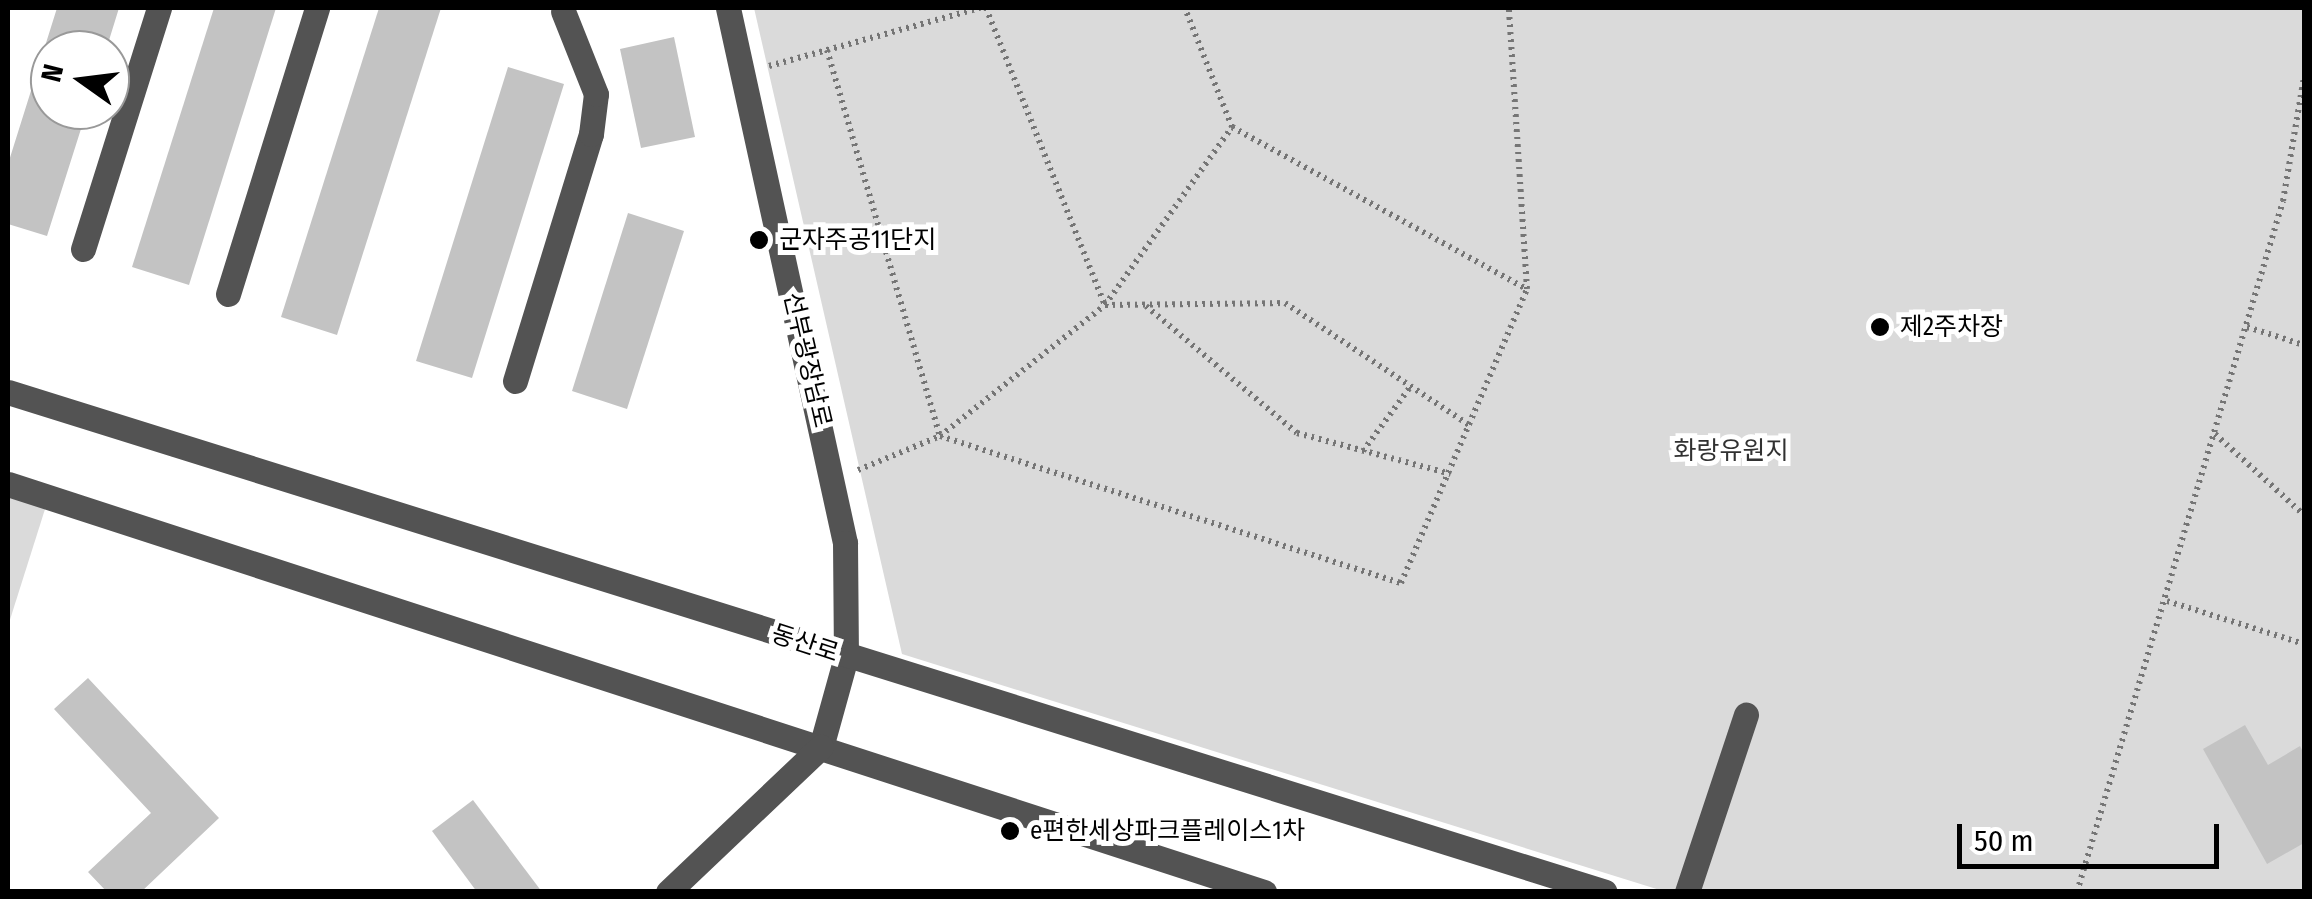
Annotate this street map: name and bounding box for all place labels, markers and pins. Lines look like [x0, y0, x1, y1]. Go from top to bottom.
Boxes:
place label: 군자주공11단지 [779, 225, 936, 255]
marker: 군자주공11단지 [748, 229, 770, 251]
place label: 제2주차장 [1900, 312, 2003, 342]
marker: 제2주차장 [1869, 316, 1891, 338]
place label: e편한세상파크플레이스1차 [1030, 816, 1305, 846]
marker: e편한세상파크플레이스1차 [999, 820, 1021, 842]

